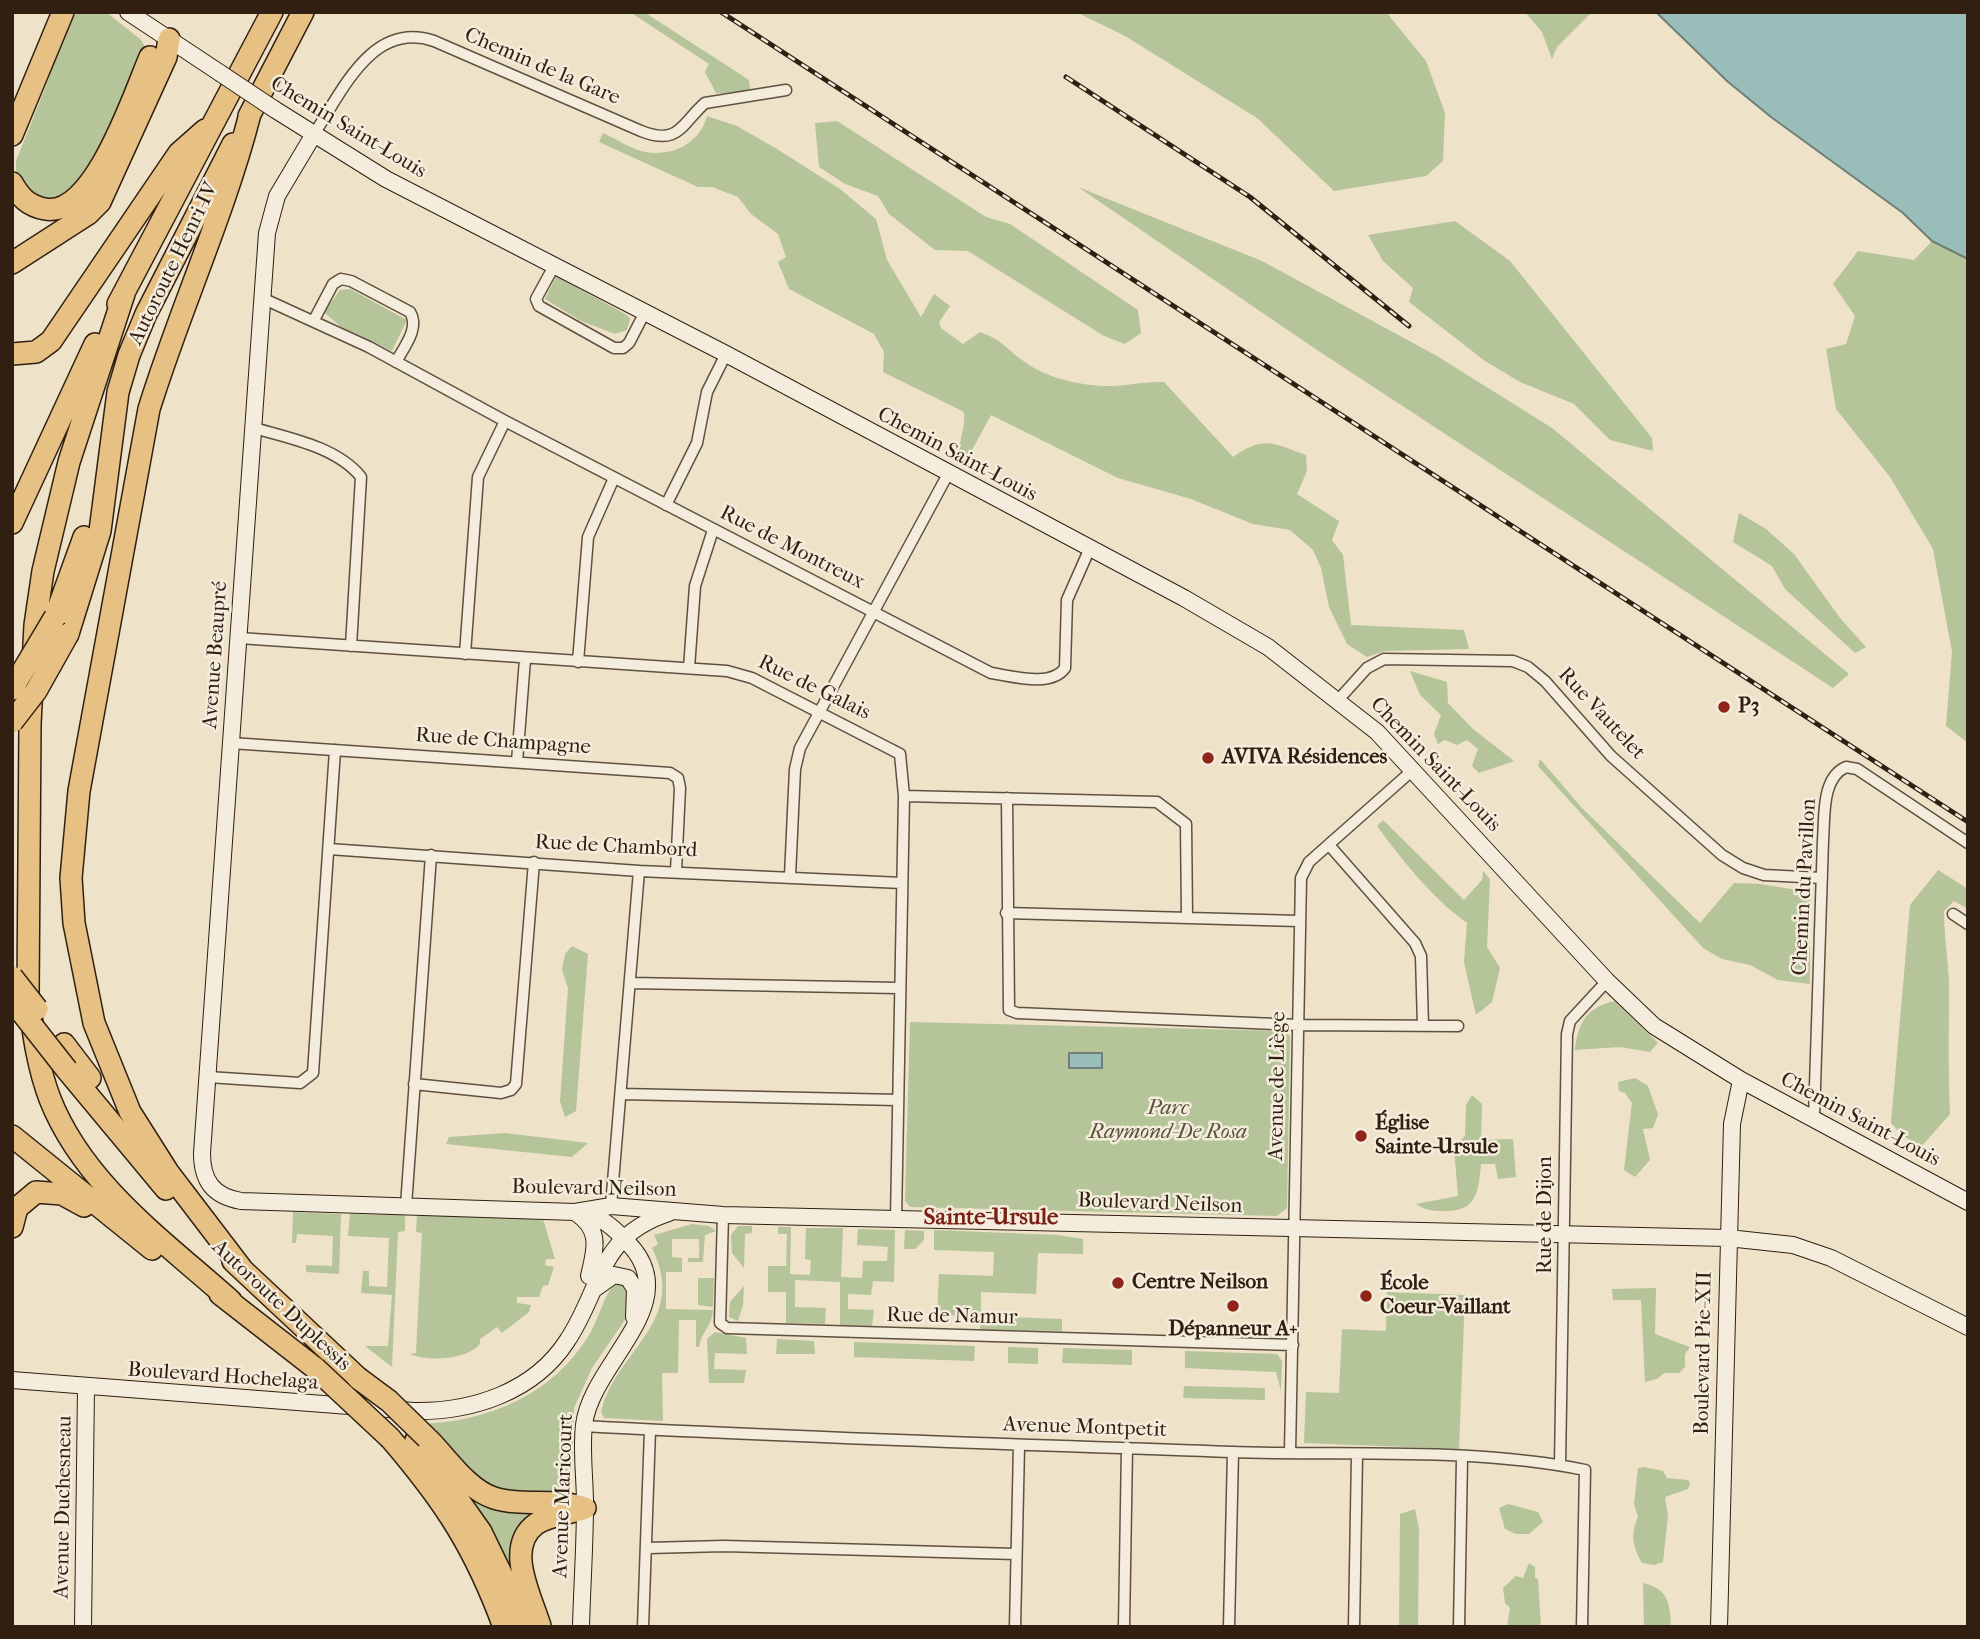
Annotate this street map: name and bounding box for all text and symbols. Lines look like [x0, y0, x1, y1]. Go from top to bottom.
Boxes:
street label: Chemin de la Gare [460, 23, 624, 111]
street label: Chemin Saint-Louis [265, 72, 431, 184]
street label: Autoroute Henri-IV [124, 178, 224, 350]
street label: Chemin Saint-Louis [873, 402, 1041, 508]
street label: Rue de Montreux [716, 501, 868, 595]
street label: Avenue Beaupré [198, 580, 234, 730]
street label: Rue de Galais [754, 650, 874, 726]
street label: Rue Vautelet [1552, 663, 1650, 765]
street label: Chemin Saint-Louis [1364, 692, 1506, 838]
place label: P3 [1738, 694, 1759, 720]
marker: P3 [1716, 699, 1732, 715]
street label: Rue de Champagne [414, 723, 592, 761]
place label: AVIVA Résidences [1222, 745, 1387, 771]
marker: AVIVA Résidences [1200, 750, 1216, 766]
street label: Chemin du Pavillon [1788, 798, 1822, 976]
street label: Rue de Chambord [534, 830, 698, 864]
street label: Avenue de Liège [1264, 1011, 1292, 1161]
street label: Chemin Saint-Louis [1776, 1067, 1944, 1173]
park label: Parc Raymond-De Rosa [1089, 1096, 1247, 1146]
place label: Église Sainte-Ursule [1375, 1111, 1498, 1161]
marker: Église Sainte-Ursule [1353, 1128, 1369, 1144]
street label: Rue de Dijon [1533, 1156, 1559, 1274]
street label: Boulevard Neilson [511, 1175, 677, 1203]
street label: Boulevard Neilson [1077, 1189, 1243, 1219]
district label: Sainte-Ursule [924, 1204, 1058, 1232]
street label: Autoroute Duplessis [206, 1235, 356, 1377]
place label: Centre Neilson [1132, 1270, 1268, 1296]
place label: École Coeur-Vaillant [1380, 1271, 1511, 1321]
street label: Boulevard Pie-XII [1690, 1271, 1718, 1435]
marker: Centre Neilson [1110, 1275, 1126, 1291]
marker: École Coeur-Vaillant [1358, 1288, 1374, 1304]
marker: Dépanneur A+ [1225, 1298, 1241, 1314]
street label: Rue de Namur [886, 1303, 1018, 1331]
place label: Dépanneur A+ [1168, 1317, 1298, 1343]
street label: Boulevard Hochelaga [127, 1358, 319, 1396]
street label: Avenue Maricourt [549, 1413, 579, 1579]
street label: Avenue Montpetit [1003, 1413, 1167, 1443]
street label: Avenue Duchesneau [50, 1415, 78, 1599]

